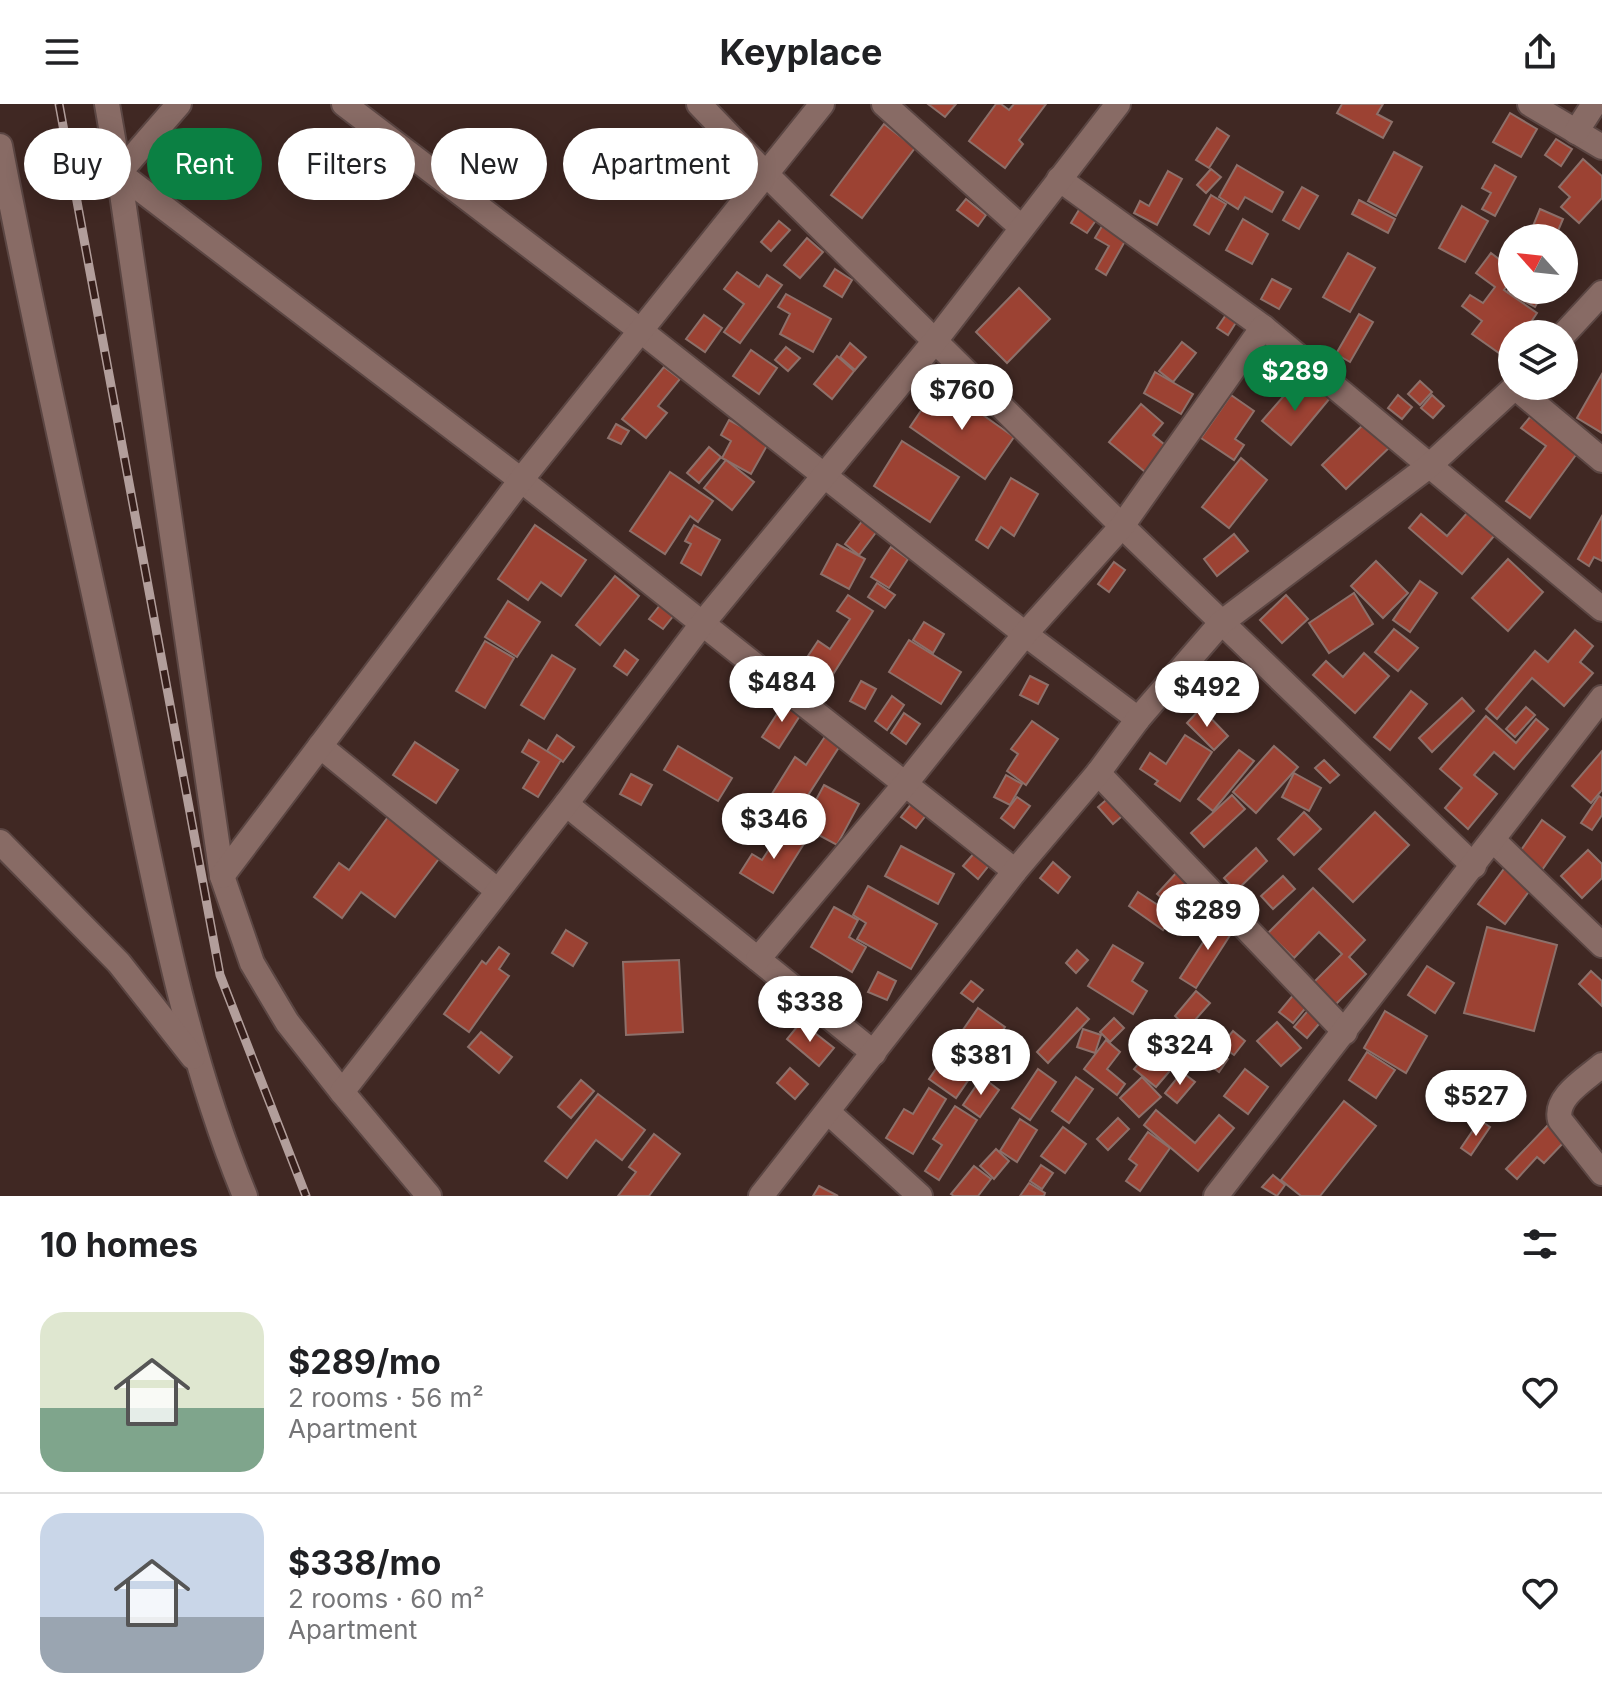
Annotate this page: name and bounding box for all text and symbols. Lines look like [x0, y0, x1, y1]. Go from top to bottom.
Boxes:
icon: menu [40, 30, 84, 74]
text: Keyplace [720, 30, 882, 74]
icon: share [1518, 30, 1562, 74]
chip: Buy [24, 128, 131, 200]
chip: Rent [147, 128, 262, 200]
chip: Filters [278, 128, 415, 200]
chip: New [431, 128, 547, 200]
chip: Apartment [563, 128, 758, 200]
north arrow [1498, 224, 1578, 304]
map controls [1498, 224, 1578, 400]
button: layers [1498, 320, 1578, 400]
pin: $289 [1248, 345, 1342, 413]
text: $289 [1261, 355, 1329, 386]
pin: $760 [915, 364, 1009, 432]
text: $760 [929, 374, 995, 405]
pin: $484 [735, 656, 829, 724]
pin: $492 [1160, 661, 1254, 729]
text: $484 [747, 666, 817, 697]
text: $492 [1173, 671, 1241, 702]
pin: $346 [727, 793, 821, 861]
text: $346 [740, 803, 808, 834]
pin: $289 [1161, 884, 1255, 952]
text: $289 [1174, 894, 1242, 925]
pin: $338 [763, 976, 857, 1044]
text: $338 [776, 986, 844, 1017]
pin: $324 [1133, 1019, 1227, 1087]
pin: $381 [934, 1029, 1028, 1097]
text: $324 [1146, 1029, 1214, 1060]
text: $381 [950, 1039, 1012, 1070]
pin: $527 [1429, 1070, 1523, 1138]
text: $527 [1443, 1080, 1509, 1111]
icon: filters [1518, 1222, 1562, 1266]
text: 10 homes [40, 1224, 198, 1265]
text: $289/mo [288, 1341, 441, 1382]
icon: home [104, 1344, 200, 1440]
icon: heart [1518, 1370, 1562, 1414]
text: 2 rooms · 56 m² [288, 1382, 484, 1413]
text: Apartment [288, 1413, 417, 1444]
text: $338/mo [288, 1542, 441, 1583]
icon: home [104, 1545, 200, 1641]
icon: heart [1518, 1571, 1562, 1615]
text: 2 rooms · 60 m² [288, 1583, 484, 1614]
text: Apartment [288, 1614, 417, 1645]

